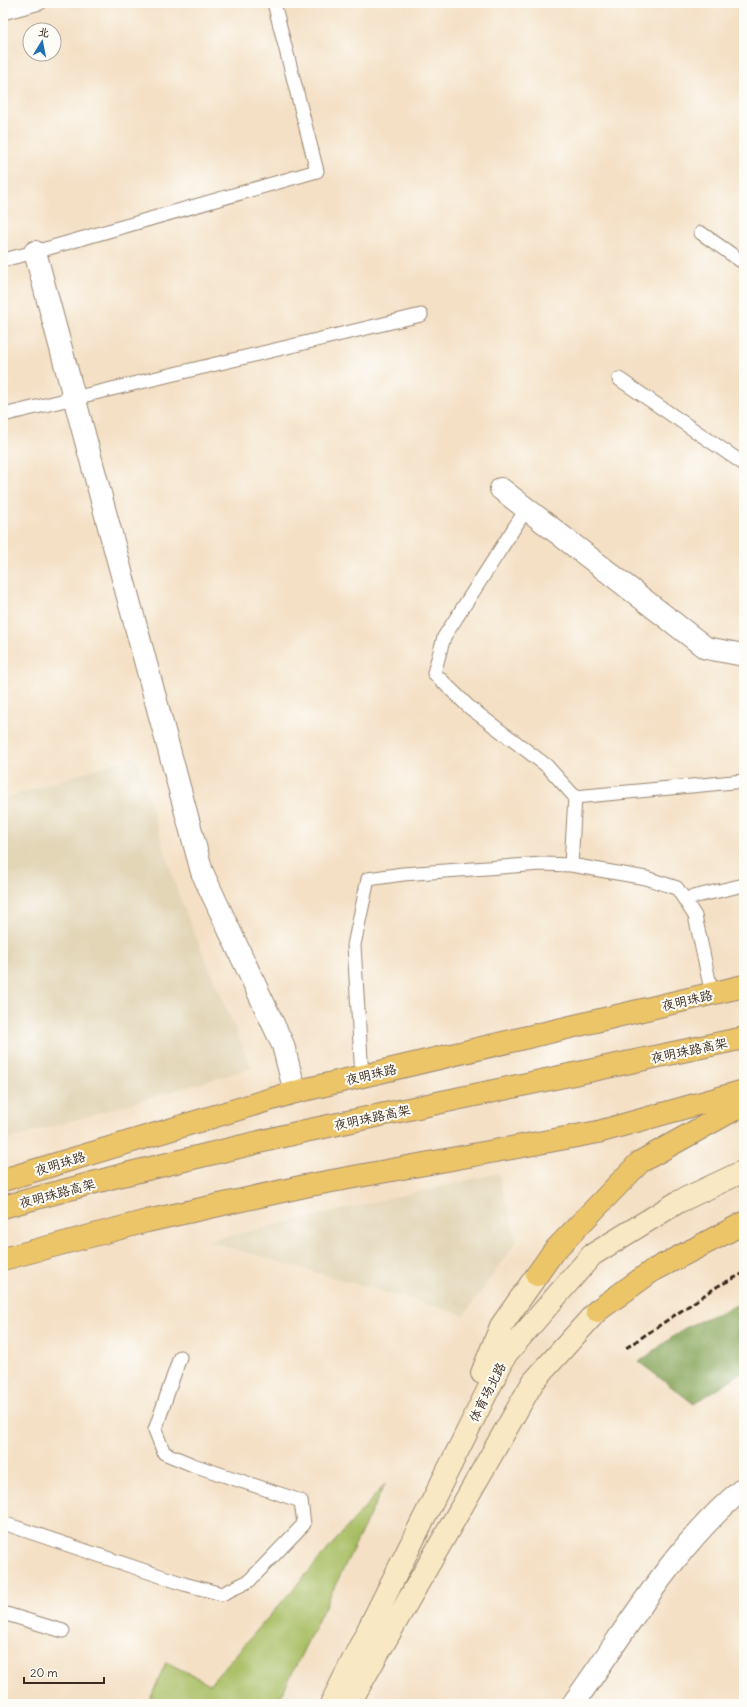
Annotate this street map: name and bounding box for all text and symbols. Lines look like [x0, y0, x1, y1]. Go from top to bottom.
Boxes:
north arrow [22, 22, 62, 62]
text: 北 [37, 24, 50, 40]
street label: 夜明珠路 [660, 986, 714, 1015]
street label: 夜明珠路高架 [649, 1034, 729, 1067]
street label: 夜明珠路 [344, 1060, 398, 1089]
street label: 夜明珠路高架 [332, 1101, 412, 1134]
street label: 夜明珠路 [33, 1148, 88, 1179]
street label: 夜明珠路高架 [17, 1175, 97, 1212]
street label: 体育场北路 [465, 1359, 510, 1425]
scale bar [24, 1659, 104, 1685]
text: 20 m [30, 1665, 58, 1680]

